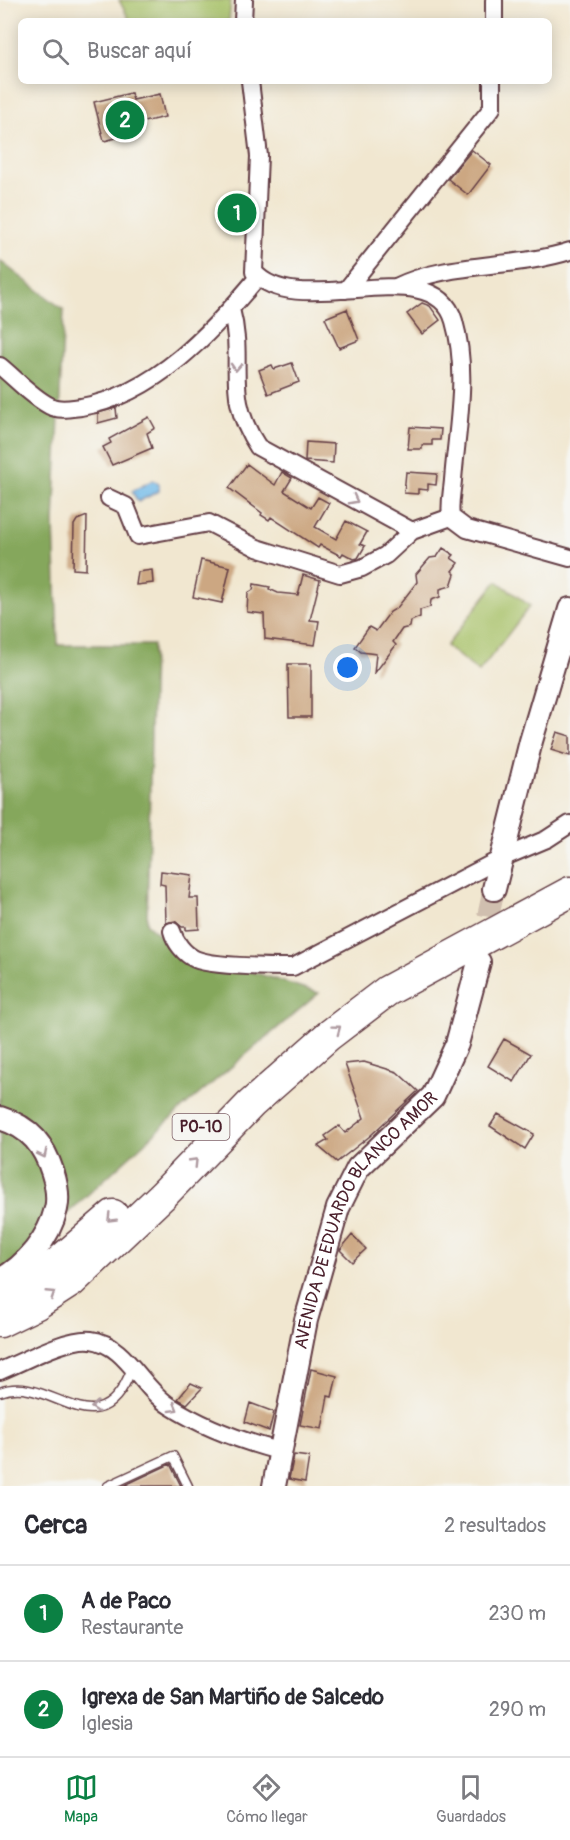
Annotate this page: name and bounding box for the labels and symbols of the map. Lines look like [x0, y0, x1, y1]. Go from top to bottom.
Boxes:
pin: 2 [106, 98, 144, 142]
pin: 1 [218, 190, 256, 236]
one-way arrow [229, 362, 242, 371]
one-way arrow [348, 493, 358, 504]
your location [333, 653, 362, 682]
one-way arrow [330, 1026, 341, 1037]
street label: AVENIDA DE EDUARDO BLANCO AMOR [289, 1086, 442, 1351]
road number: PO-10 [172, 1114, 230, 1140]
one-way arrow [36, 1147, 47, 1158]
one-way arrow [187, 1159, 198, 1169]
one-way arrow [107, 1210, 118, 1221]
one-way arrow [45, 1291, 56, 1302]
one-way arrow [90, 1400, 100, 1413]
one-way arrow [168, 1400, 178, 1412]

